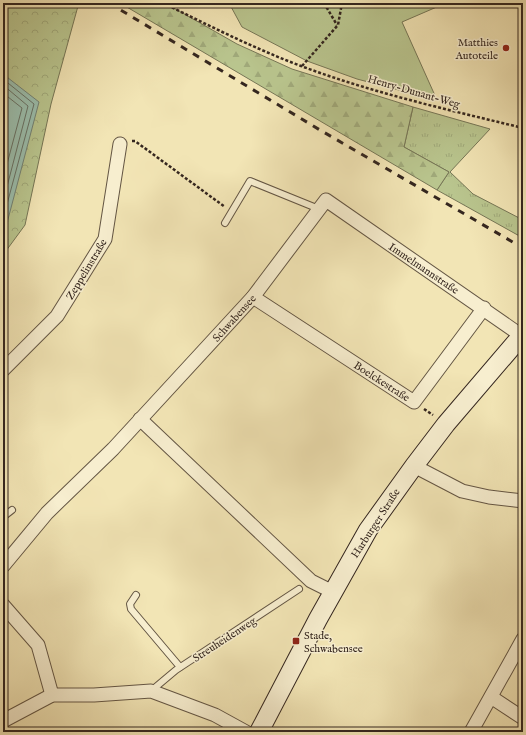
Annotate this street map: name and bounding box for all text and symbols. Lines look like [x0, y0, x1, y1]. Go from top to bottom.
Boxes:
place label: Matthies Autoteile [454, 36, 498, 63]
marker: Matthies Autoteile [501, 43, 511, 53]
street label: Henry-Dunant-Weg [366, 72, 463, 112]
street label: Zeppelinstraße [63, 236, 111, 303]
street label: Immelmannstraße [386, 240, 461, 298]
street label: Schwabensee [210, 292, 260, 345]
street label: Boelckestraße [351, 359, 412, 405]
street label: Harburger Straße [348, 486, 404, 561]
street label: Streuheidenweg [190, 614, 260, 666]
place label: Stade, Schwabensee [304, 629, 363, 656]
marker: Stade, Schwabensee [291, 636, 301, 646]

